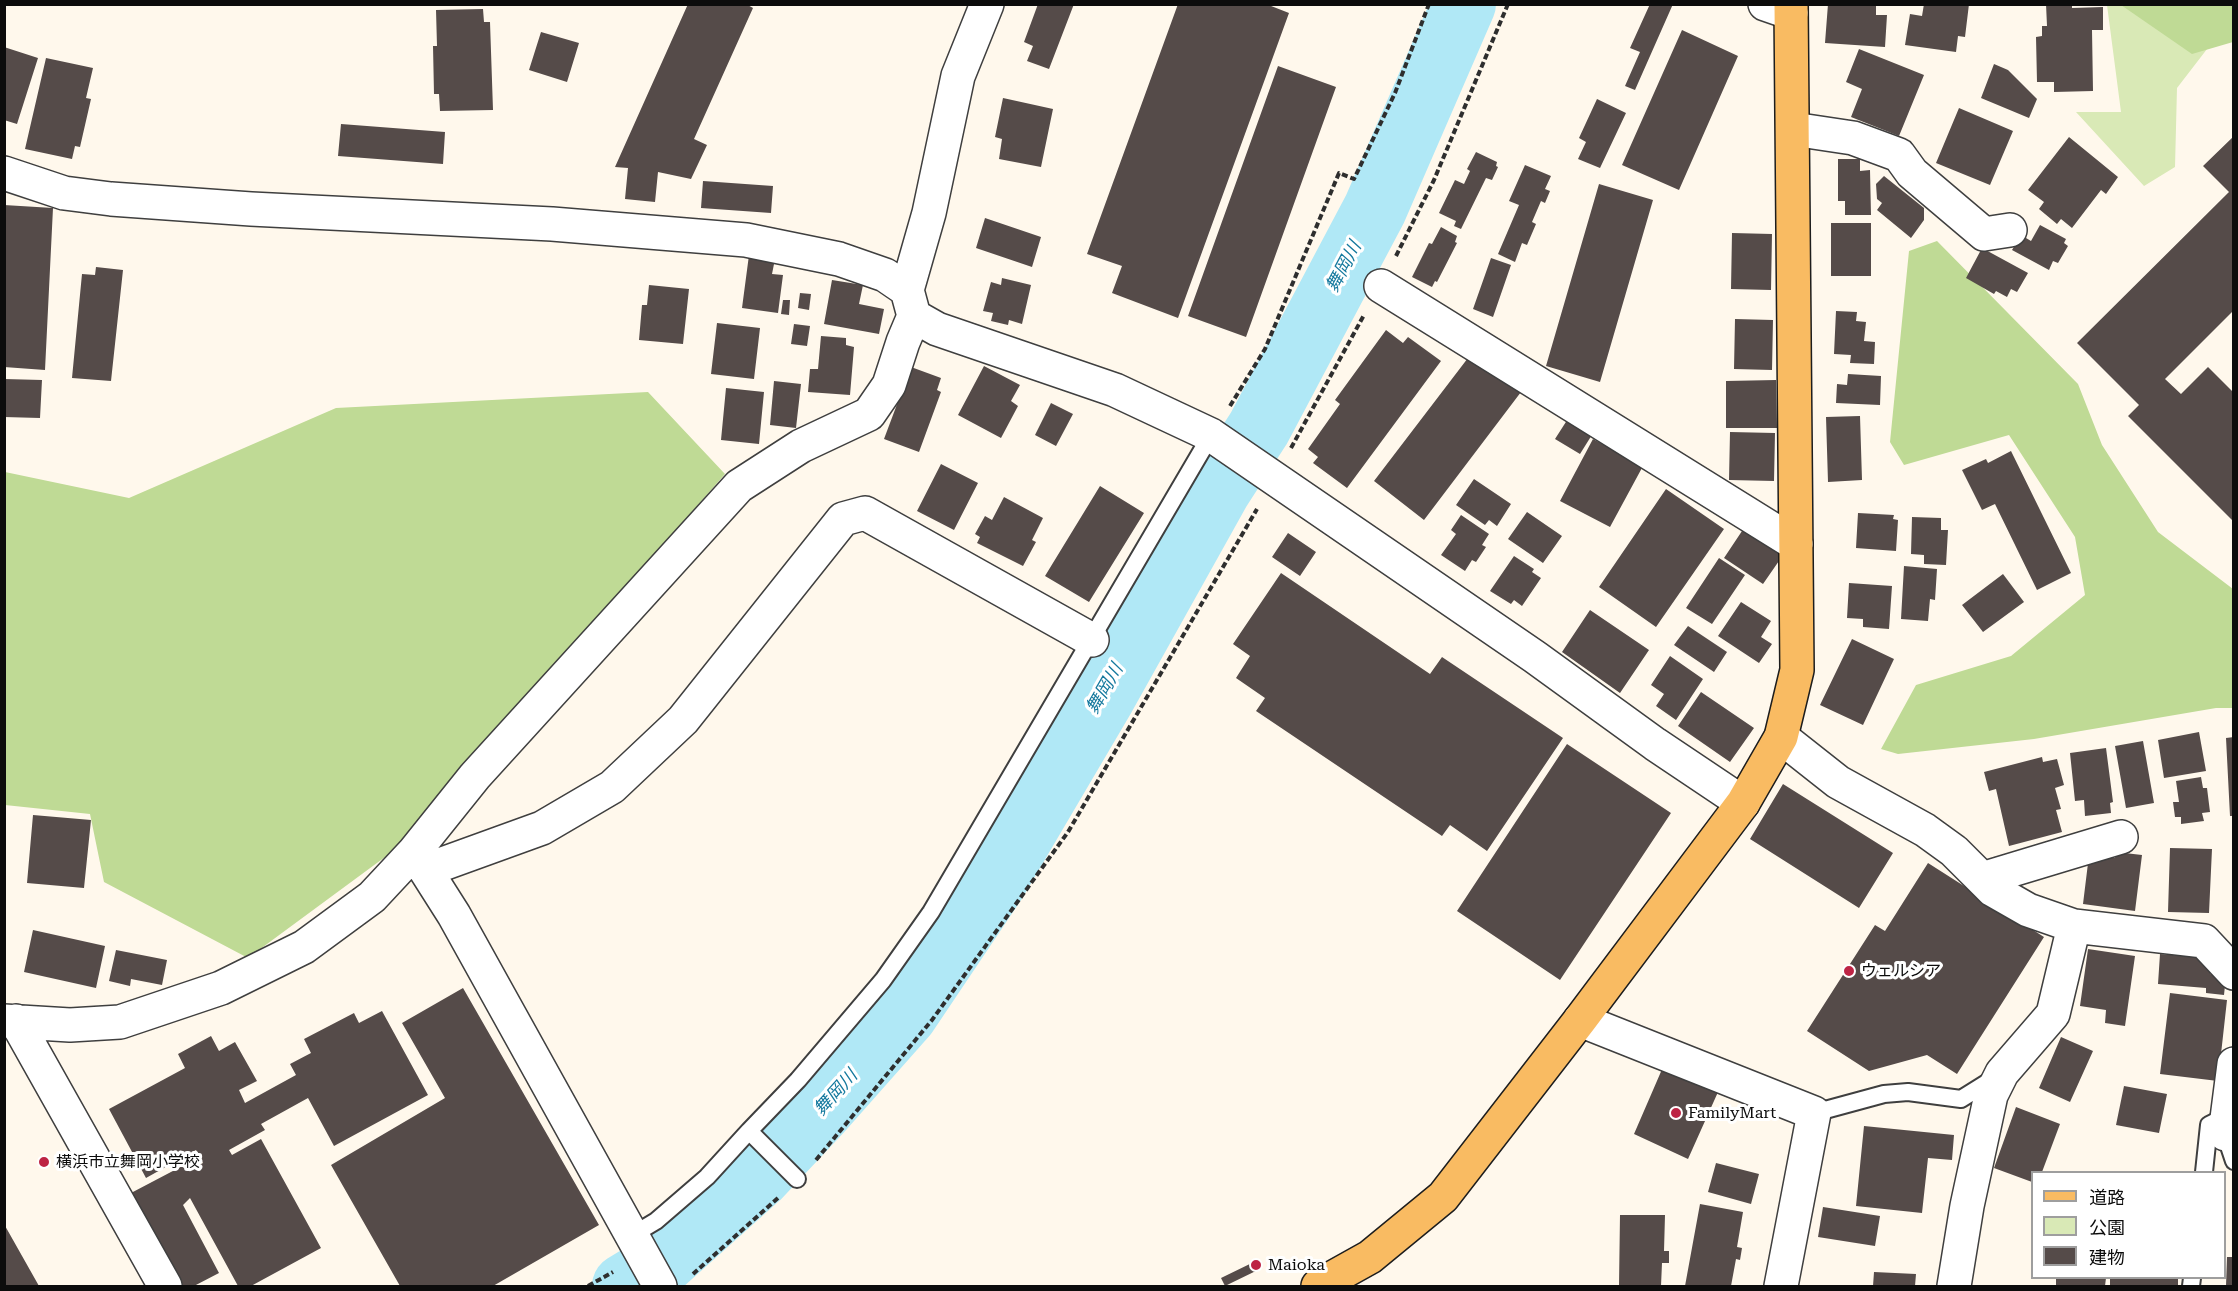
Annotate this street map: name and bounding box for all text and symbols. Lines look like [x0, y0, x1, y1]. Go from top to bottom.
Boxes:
water label: 舞岡川 [1322, 238, 1366, 296]
water label: 舞岡川 [1082, 660, 1128, 718]
place label: ウェルシア [1861, 961, 1941, 981]
marker: ウェルシア [1842, 964, 1856, 978]
water label: 舞岡川 [810, 1066, 862, 1120]
place label: FamilyMart [1688, 1103, 1776, 1123]
marker: FamilyMart [1669, 1106, 1683, 1120]
place label: 横浜市立舞岡小学校 [56, 1152, 200, 1172]
marker: 横浜市立舞岡小学校 [37, 1155, 51, 1169]
legend [2031, 1171, 2226, 1279]
text: 道路 [2089, 1187, 2125, 1208]
text: 公園 [2089, 1217, 2125, 1238]
text: 建物 [2089, 1247, 2125, 1268]
place label: Maioka [1268, 1255, 1325, 1275]
marker: Maioka [1249, 1258, 1263, 1272]

